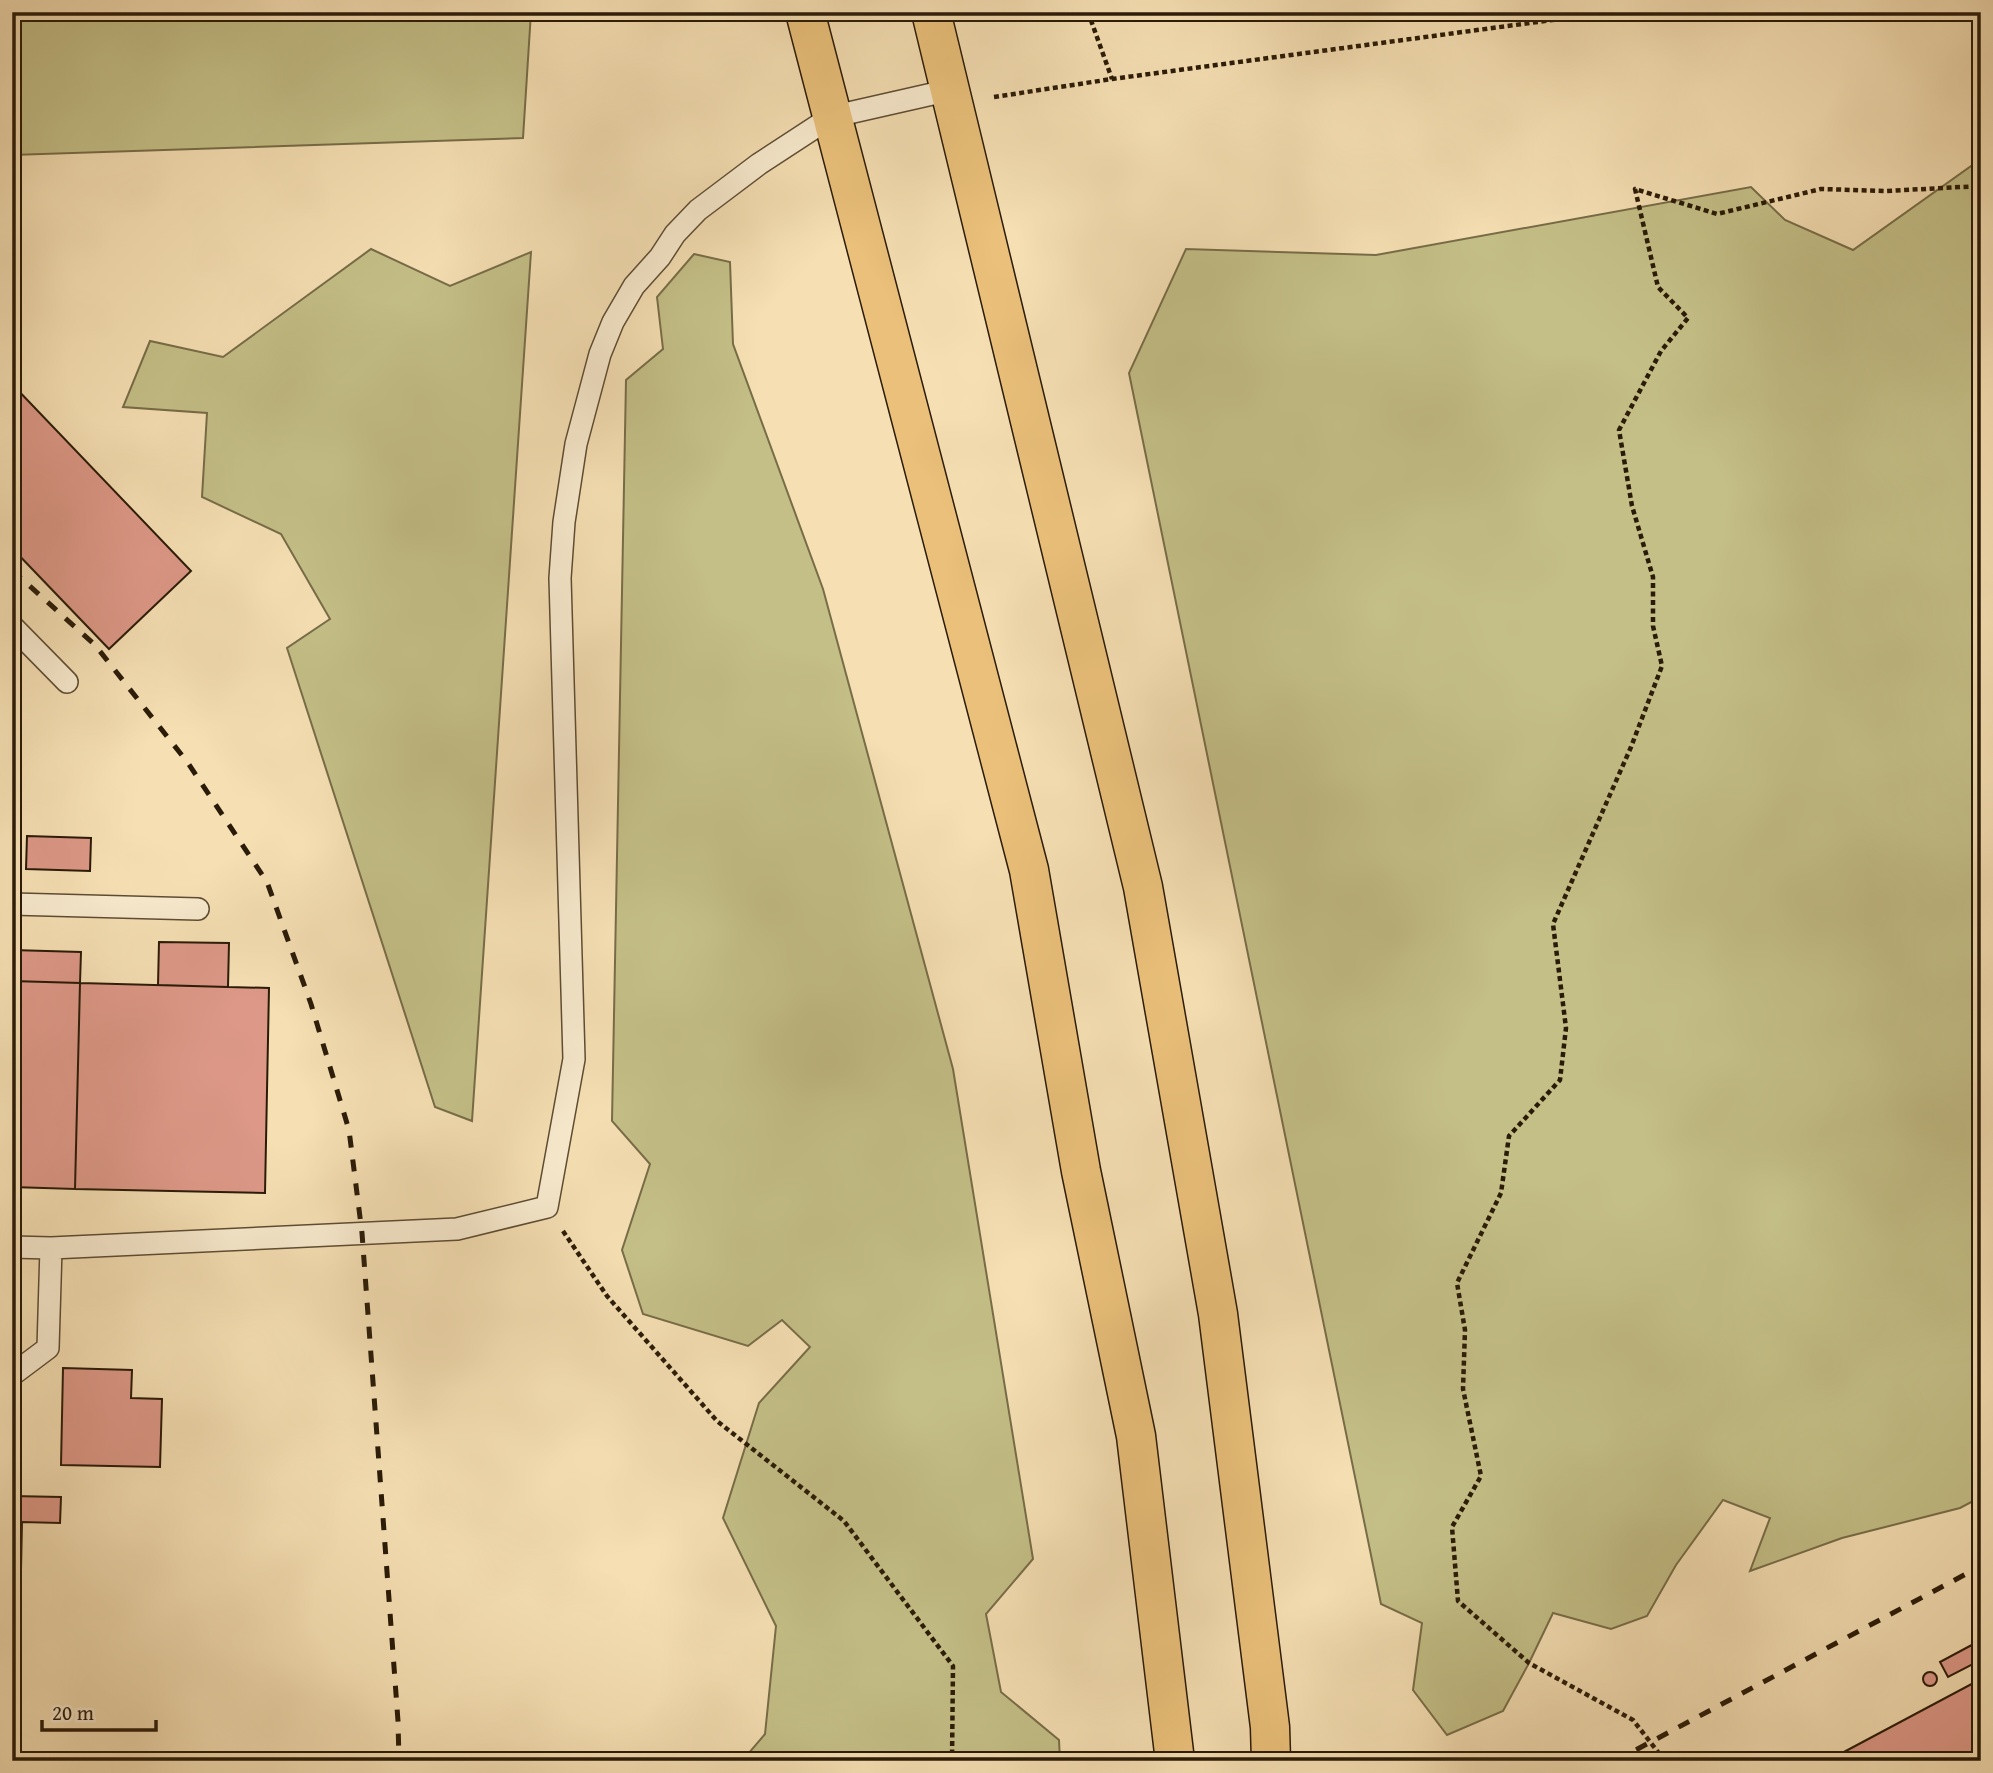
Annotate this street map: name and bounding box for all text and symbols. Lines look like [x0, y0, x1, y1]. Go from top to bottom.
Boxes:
scale bar [42, 1689, 156, 1733]
text: 20 m [52, 1697, 94, 1728]

